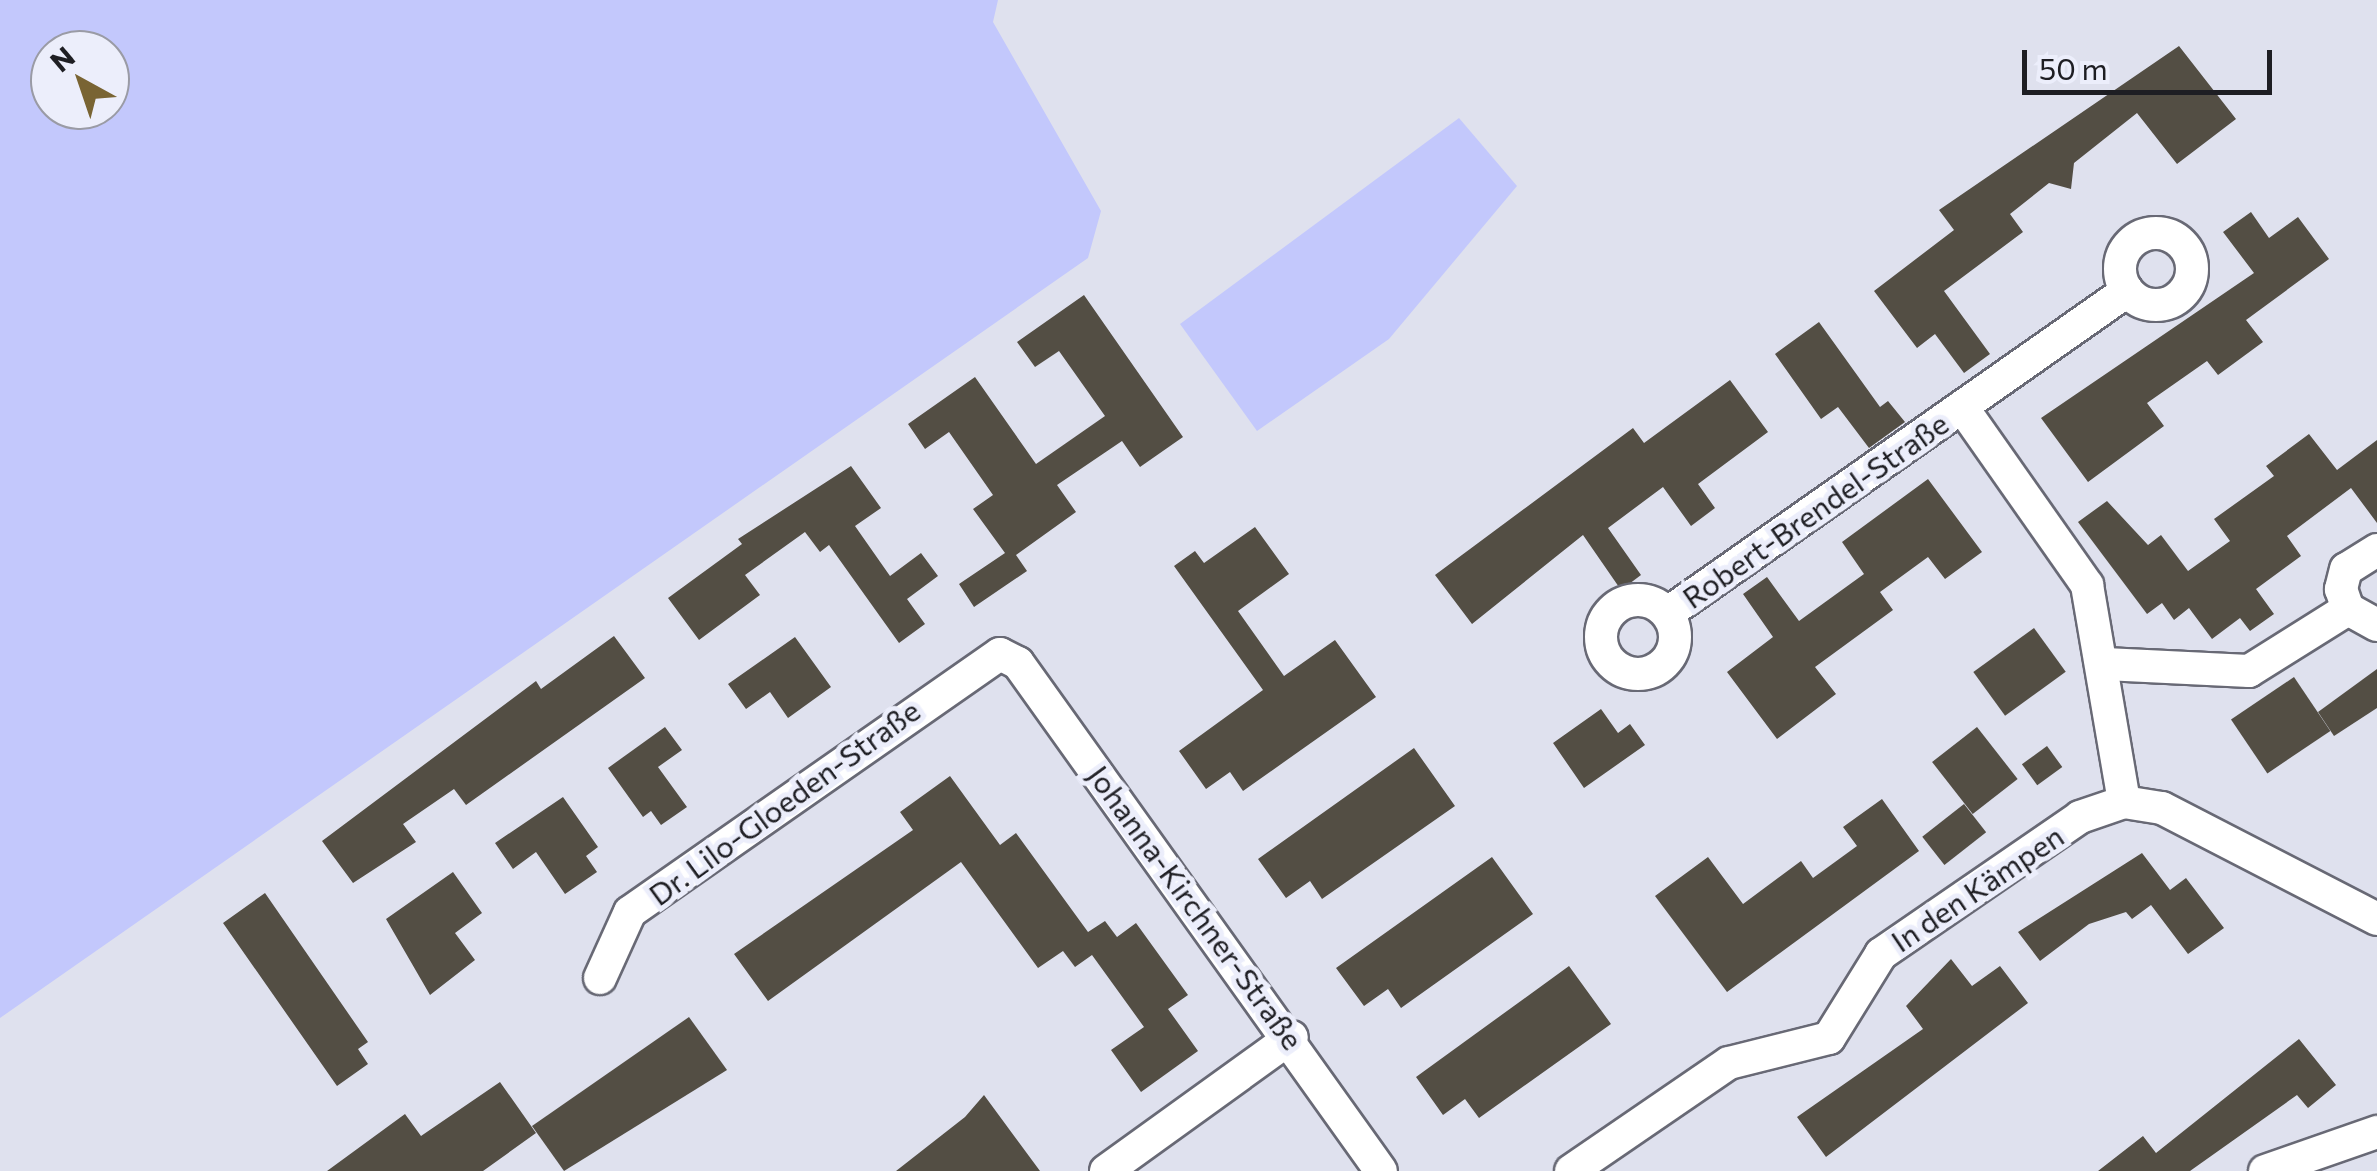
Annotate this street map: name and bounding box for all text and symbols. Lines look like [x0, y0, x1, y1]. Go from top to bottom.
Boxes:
north arrow [30, 30, 130, 130]
scale bar [2027, 30, 2277, 92]
text: N [43, 39, 81, 78]
text: 50 m [2039, 49, 2108, 86]
street label: Robert-Brendel-Straße [1675, 405, 1955, 615]
street label: Dr. Lilo-Gloeden-Straße [642, 692, 926, 912]
street label: Johanna-Kirchner-Straße [1081, 758, 1311, 1056]
street label: In den Kämpen [1884, 817, 2070, 959]

